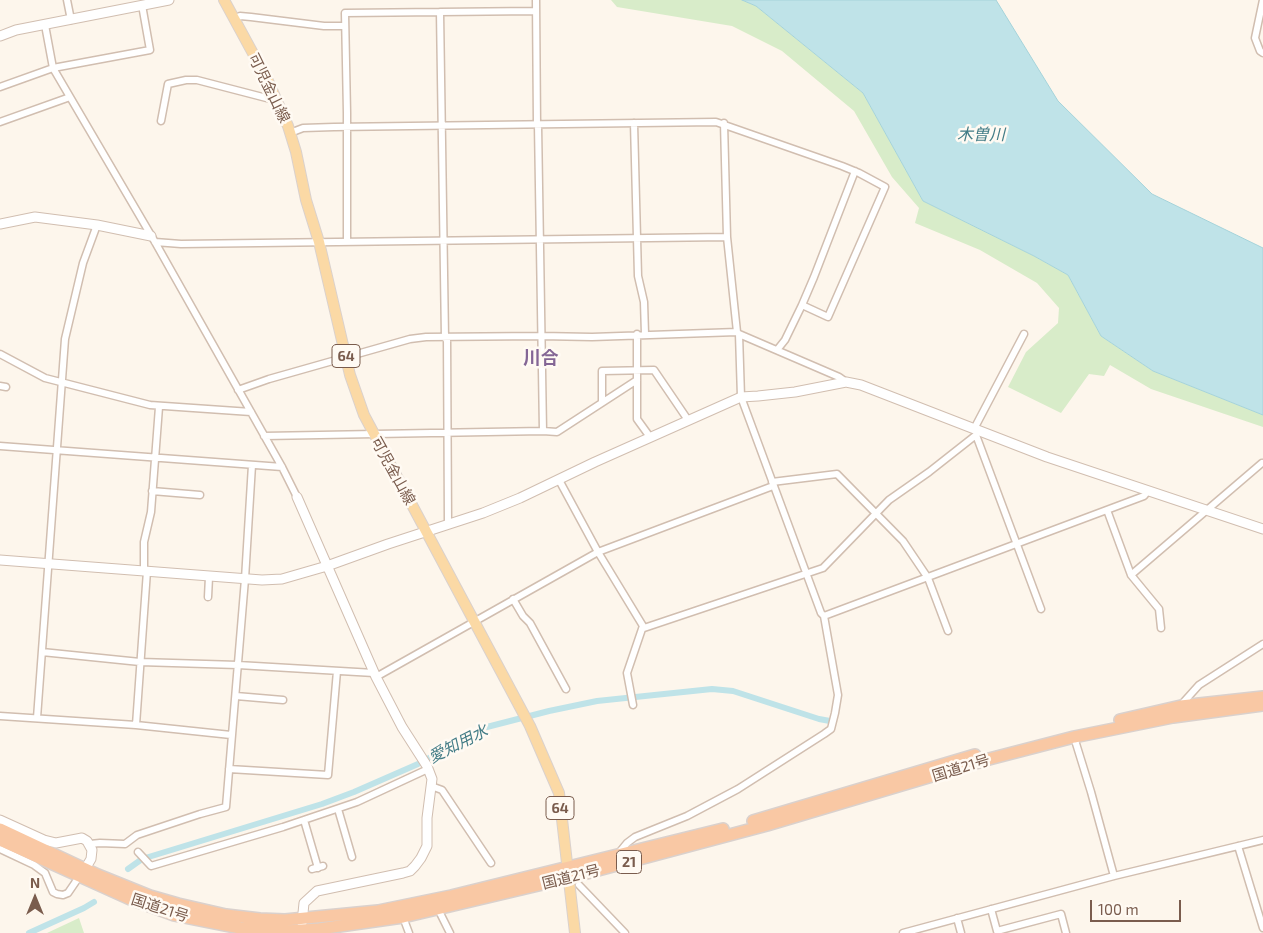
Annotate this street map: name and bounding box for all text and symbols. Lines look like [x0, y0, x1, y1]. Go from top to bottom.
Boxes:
street label: 可児金山線 [244, 50, 294, 126]
water label: 木曽川 [957, 125, 1005, 145]
road number: 64 [332, 344, 360, 368]
district label: 川合 [523, 347, 559, 369]
street label: 可児金山線 [367, 434, 419, 508]
water label: 愛知用水 [425, 721, 491, 767]
street label: 国道21号 [930, 751, 992, 785]
road number: 64 [546, 796, 574, 820]
road number: 21 [616, 850, 642, 874]
street label: 国道21号 [540, 861, 602, 893]
north arrow [10, 873, 60, 923]
text: N [30, 874, 40, 891]
street label: 国道21号 [129, 890, 191, 926]
scale bar [1093, 890, 1184, 922]
text: 100 m [1098, 900, 1139, 918]

